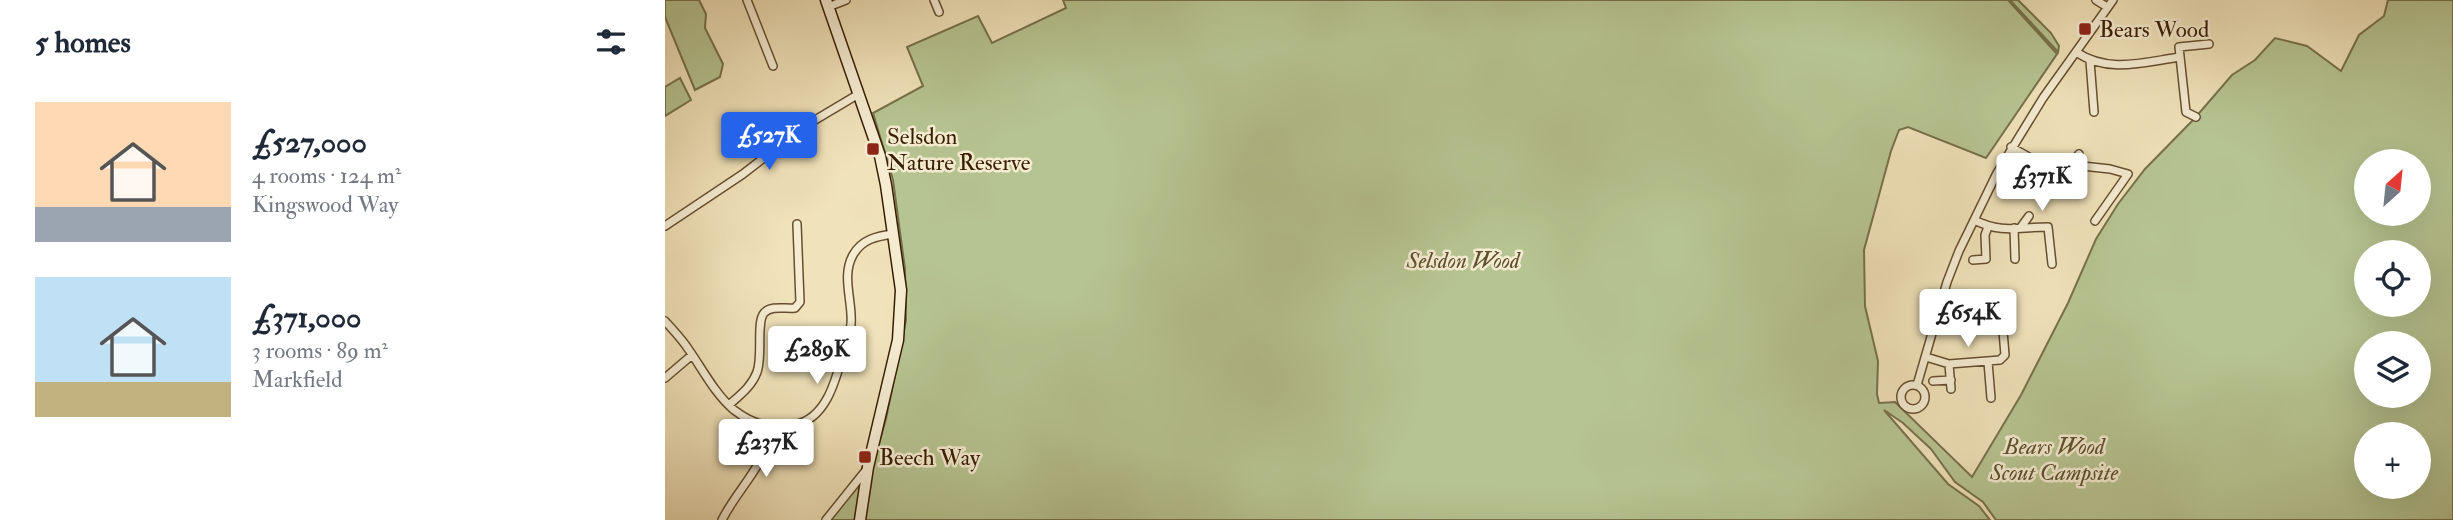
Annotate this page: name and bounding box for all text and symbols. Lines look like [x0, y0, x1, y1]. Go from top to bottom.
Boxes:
place label: Bears Wood [2099, 15, 2209, 44]
marker: Bears Wood [2077, 21, 2093, 37]
icon: filters [592, 23, 630, 61]
text: 5 homes [35, 24, 131, 61]
pin: £527K [720, 113, 818, 172]
text: £527K [737, 120, 801, 149]
place label: Selsdon Nature Reserve [887, 122, 1031, 177]
text: £527,000 [252, 124, 367, 161]
icon: home [91, 130, 175, 214]
marker: Selsdon Nature Reserve [865, 141, 881, 157]
north arrow [2354, 149, 2431, 226]
map controls [2354, 149, 2431, 499]
pin: £371K [1993, 154, 2091, 213]
text: 4 rooms · 124 m² [252, 161, 401, 190]
text: £371K [2012, 161, 2072, 190]
text: Kingswood Way [252, 190, 398, 219]
button: locate [2354, 240, 2431, 317]
park label: Selsdon Wood [1405, 246, 1521, 275]
pin: £654K [1919, 290, 2017, 349]
text: £654K [1935, 297, 2001, 326]
text: £371,000 [252, 299, 361, 336]
icon: home [91, 305, 175, 389]
pin: £289K [768, 326, 866, 386]
button: layers [2354, 331, 2431, 408]
text: £289K [784, 334, 850, 363]
text: 3 rooms · 89 m² [252, 336, 388, 365]
text: Markfield [252, 365, 342, 394]
pin: £237K [717, 420, 815, 479]
button: + [2354, 422, 2431, 499]
text: £237K [735, 427, 797, 456]
park label: Bears Wood Scout Campsite [1989, 432, 2118, 487]
place label: Beech Way [879, 443, 981, 472]
marker: Beech Way [857, 449, 873, 465]

